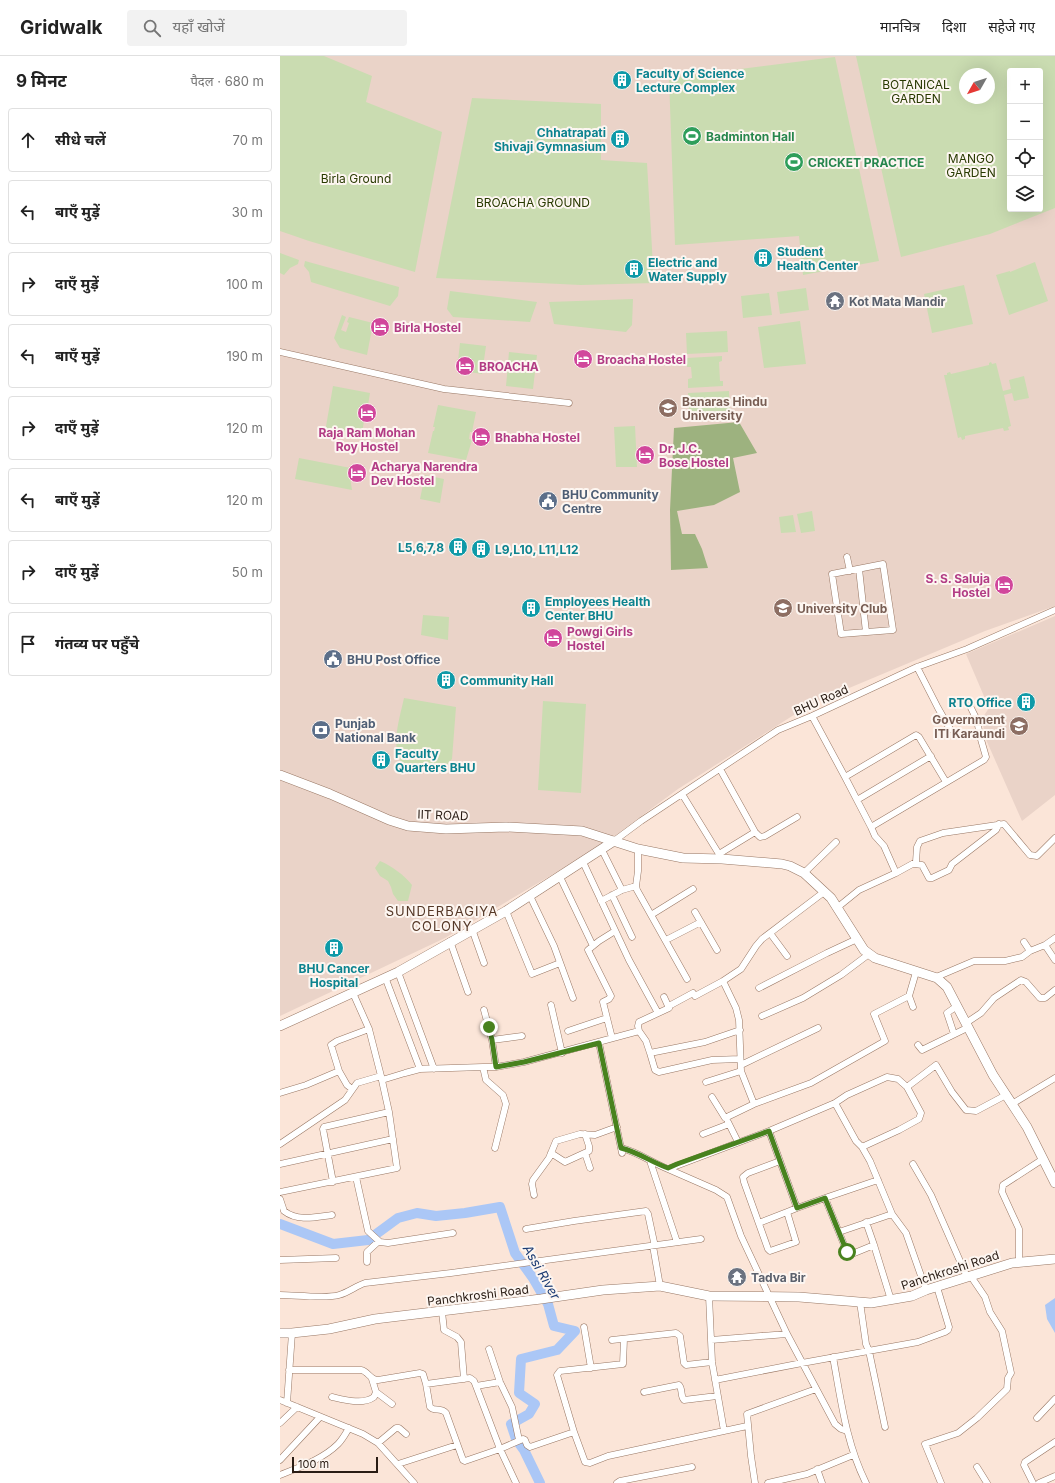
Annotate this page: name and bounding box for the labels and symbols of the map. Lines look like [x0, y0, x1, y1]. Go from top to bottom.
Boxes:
place label: Faculty of Science Lecture Complex [636, 66, 744, 95]
north arrow [959, 68, 995, 104]
building icon: Faculty of Science Lecture Complex [611, 69, 633, 91]
park label: BOTANICAL GARDEN [882, 77, 950, 106]
place label: Chhatrapati Shivaji Gymnasium [494, 125, 606, 154]
sports icon: Badminton Hall [681, 125, 703, 147]
building icon: Chhatrapati Shivaji Gymnasium [609, 128, 631, 150]
place label: Badminton Hall [706, 129, 795, 144]
sports icon: CRICKET PRACTICE [783, 151, 805, 173]
park label: MANGO GARDEN [946, 151, 996, 180]
place label: CRICKET PRACTICE [808, 155, 924, 170]
park label: Birla Ground [321, 171, 391, 186]
park label: BROACHA GROUND [476, 195, 590, 210]
place label: Student Health Center [777, 244, 858, 273]
building icon: Student Health Center [752, 247, 774, 269]
place label: Electric and Water Supply [648, 255, 728, 284]
building icon: Electric and Water Supply [623, 258, 645, 280]
temple icon: Kot Mata Mandir [824, 290, 846, 312]
place label: Kot Mata Mandir [849, 294, 946, 309]
hotel icon: Birla Hostel [369, 316, 391, 338]
place label: Birla Hostel [394, 320, 461, 335]
hotel icon: Broacha Hostel [572, 348, 594, 370]
place label: Broacha Hostel [597, 352, 686, 367]
hotel icon: BROACHA [454, 355, 476, 377]
place label: BROACHA [479, 359, 539, 374]
place label: Banaras Hindu University [682, 394, 767, 423]
school or university icon: Banaras Hindu University [657, 397, 679, 419]
hotel icon: Raja Ram Mohan Roy Hostel [356, 402, 378, 424]
place label: Raja Ram Mohan Roy Hostel [319, 425, 415, 454]
hotel icon: Bhabha Hostel [470, 426, 492, 448]
place label: Bhabha Hostel [495, 430, 580, 445]
place label: Dr. J.C. Bose Hostel [659, 441, 729, 470]
hotel icon: Dr. J.C. Bose Hostel [634, 444, 656, 466]
place label: Acharya Narendra Dev Hostel [371, 459, 478, 488]
hotel icon: Acharya Narendra Dev Hostel [346, 462, 368, 484]
place label: BHU Community Centre [562, 487, 660, 516]
public building icon: BHU Community Centre [537, 490, 559, 512]
building icon: L5,6,7,8 [447, 536, 469, 558]
building icon: L9,L10, L11,L12 [470, 538, 492, 560]
place label: L5,6,7,8 [398, 540, 444, 555]
place label: L9,L10, L11,L12 [495, 542, 578, 557]
place label: S. S. Saluja Hostel [926, 571, 990, 600]
hotel icon: S. S. Saluja Hostel [993, 574, 1015, 596]
place label: Employees Health Center BHU [545, 594, 651, 623]
building icon: Employees Health Center BHU [520, 597, 542, 619]
school or university icon: University Club [772, 597, 794, 619]
place label: University Club [797, 601, 888, 616]
place label: Powgi Girls Hostel [567, 624, 633, 653]
hotel icon: Powgi Girls Hostel [542, 627, 564, 649]
public building icon: BHU Post Office [322, 648, 344, 670]
place label: BHU Post Office [347, 652, 440, 667]
building icon: Community Hall [435, 669, 457, 691]
place label: Community Hall [460, 673, 554, 688]
street label: BHU Road [791, 681, 851, 719]
building icon: RTO Office [1015, 691, 1037, 713]
place label: RTO Office [949, 695, 1012, 710]
place label: Government ITI Karaundi [932, 712, 1006, 741]
school or university icon: Government ITI Karaundi [1008, 715, 1030, 737]
place label: Punjab National Bank [335, 716, 416, 745]
bank icon: Punjab National Bank [310, 719, 332, 741]
place label: Faculty Quarters BHU [395, 746, 475, 775]
building icon: Faculty Quarters BHU [370, 749, 392, 771]
street label: IIT ROAD [417, 807, 469, 823]
district label: SUNDERBAGIYA COLONY [386, 903, 498, 934]
building icon: BHU Cancer Hospital [323, 937, 345, 959]
place label: BHU Cancer Hospital [299, 961, 370, 990]
route end [480, 1018, 498, 1036]
water label: Assi River [519, 1241, 565, 1303]
route start [838, 1243, 856, 1261]
street label: Panchkroshi Road [899, 1247, 1001, 1293]
temple icon: Tadva Bir [726, 1266, 748, 1288]
place label: Tadva Bir [751, 1270, 806, 1285]
street label: Panchkroshi Road [426, 1281, 530, 1309]
scale bar [292, 1455, 378, 1474]

